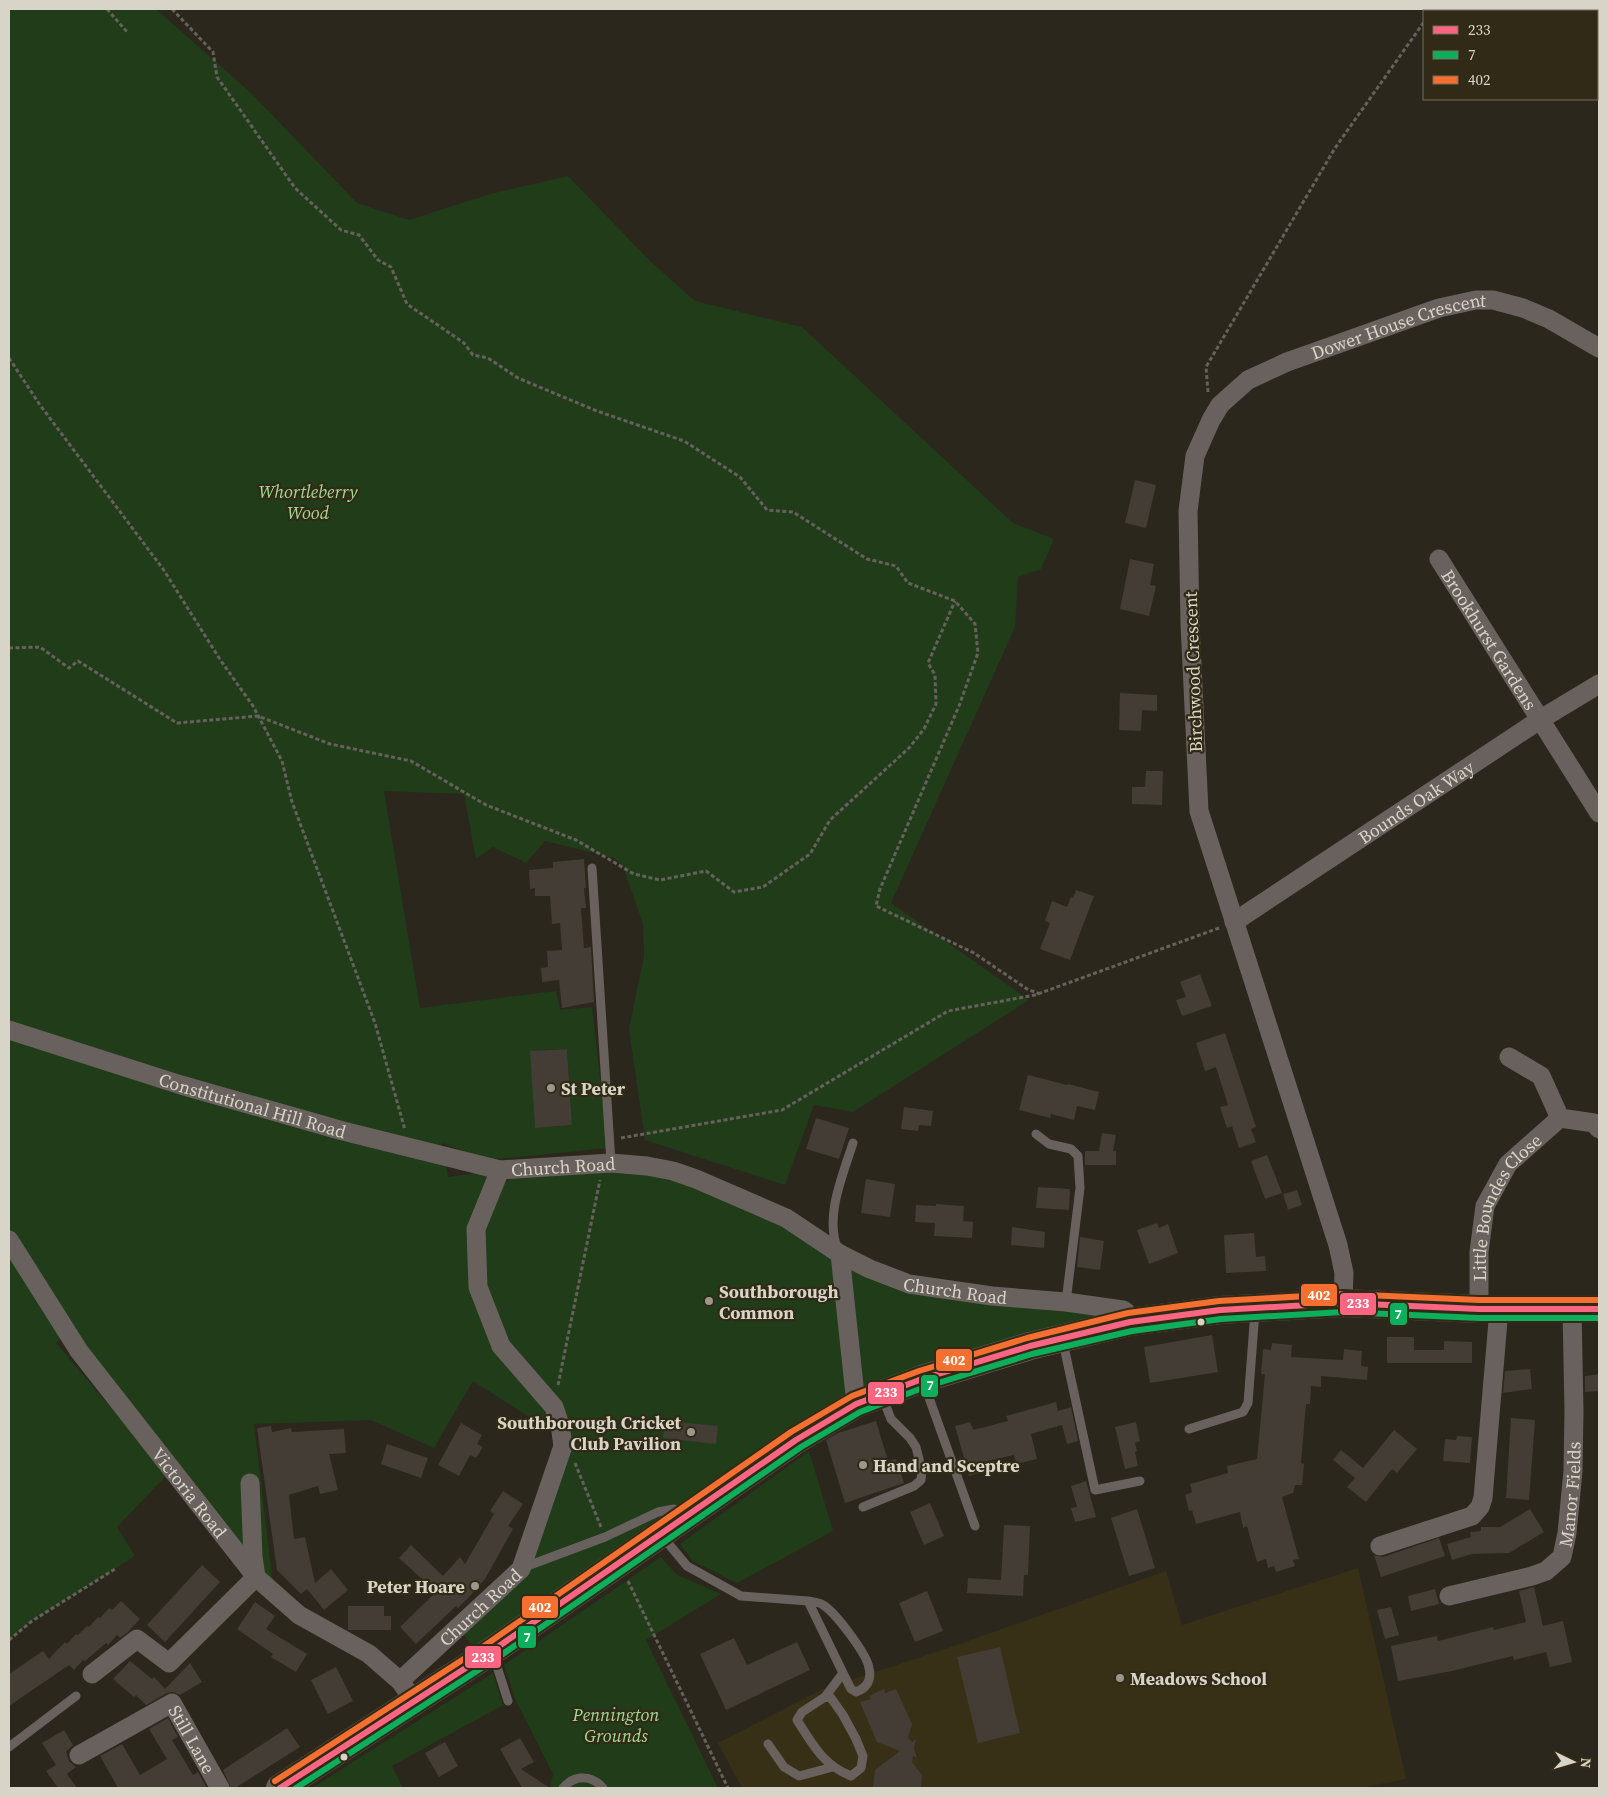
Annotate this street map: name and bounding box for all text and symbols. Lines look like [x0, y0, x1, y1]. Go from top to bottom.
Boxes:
legend [1423, 10, 1598, 100]
text: 233 [1468, 19, 1491, 40]
text: 7 [1468, 44, 1476, 65]
text: 402 [1468, 69, 1491, 90]
street label: Dower House Crescent [1307, 287, 1486, 365]
park label: Whortleberry Wood [258, 479, 358, 525]
street label: Brookhurst Gardens [1436, 564, 1543, 715]
street label: Birchwood Crescent [1178, 591, 1208, 753]
street label: Bounds Oak Way [1353, 754, 1479, 849]
street label: Constitutional Hill Road [156, 1066, 349, 1144]
place label: St Peter [561, 1076, 626, 1101]
marker: St Peter [545, 1082, 557, 1094]
street label: Little Boundes Close [1466, 1128, 1547, 1281]
street label: Church Road [510, 1150, 616, 1182]
street label: Church Road [902, 1271, 1008, 1310]
place label: Southborough Common [719, 1279, 839, 1325]
line badge: 402 [1300, 1283, 1338, 1307]
text: 402 [1308, 1285, 1331, 1305]
line badge: 233 [1339, 1292, 1377, 1316]
text: 233 [1347, 1293, 1370, 1313]
marker: Southborough Common [703, 1295, 715, 1307]
line badge: 7 [1389, 1302, 1408, 1326]
text: 7 [1394, 1304, 1402, 1324]
unlabelled marker [1196, 1317, 1206, 1327]
line badge: 402 [935, 1348, 973, 1372]
text: 402 [943, 1350, 966, 1370]
line badge: 7 [920, 1374, 939, 1398]
text: 7 [926, 1375, 934, 1395]
line badge: 233 [867, 1381, 905, 1405]
text: 233 [875, 1382, 898, 1402]
place label: Southborough Cricket Club Pavilion [497, 1410, 682, 1456]
marker: Southborough Cricket Club Pavilion [685, 1426, 697, 1438]
street label: Manor Fields [1552, 1441, 1586, 1549]
street label: Victoria Road [146, 1442, 233, 1543]
place label: Hand and Sceptre [873, 1453, 1020, 1478]
marker: Hand and Sceptre [857, 1459, 869, 1471]
street label: Church Road [433, 1562, 527, 1652]
place label: Peter Hoare [367, 1574, 465, 1599]
marker: Peter Hoare [469, 1580, 481, 1592]
line badge: 402 [521, 1595, 559, 1619]
text: 402 [529, 1597, 552, 1617]
line badge: 7 [517, 1625, 537, 1649]
text: 7 [523, 1627, 531, 1647]
line badge: 233 [464, 1645, 502, 1669]
text: 233 [472, 1647, 495, 1667]
place label: Meadows School [1130, 1666, 1267, 1691]
marker: Meadows School [1114, 1672, 1126, 1684]
street label: Still Lane [163, 1700, 222, 1778]
park label: Pennington Grounds [572, 1702, 659, 1748]
north arrow [1548, 1737, 1598, 1787]
unlabelled marker [339, 1752, 349, 1762]
text: N [1576, 1757, 1596, 1769]

